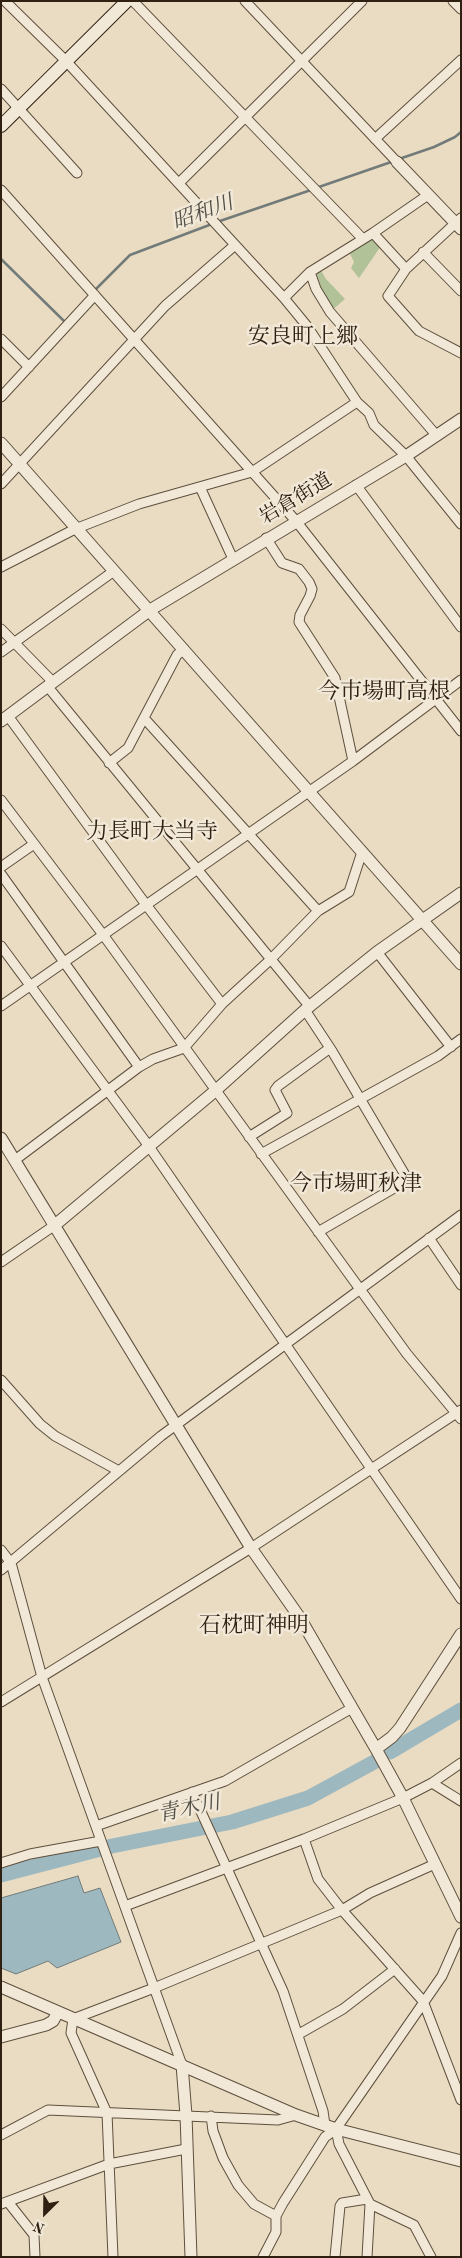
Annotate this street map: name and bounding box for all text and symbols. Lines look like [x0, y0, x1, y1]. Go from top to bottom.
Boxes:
water label: 昭和川 [169, 190, 237, 236]
district label: 安良町上郷 [248, 324, 358, 350]
street label: 岩倉街道 [256, 468, 336, 530]
district label: 今市場町高根 [318, 679, 450, 705]
district label: 力長町大当寺 [86, 819, 218, 845]
district label: 今市場町秋津 [290, 1171, 422, 1197]
district label: 石枕町神明 [199, 1613, 309, 1639]
water label: 青木川 [156, 1790, 222, 1828]
north arrow [20, 2188, 70, 2238]
text: N [31, 2218, 47, 2235]

